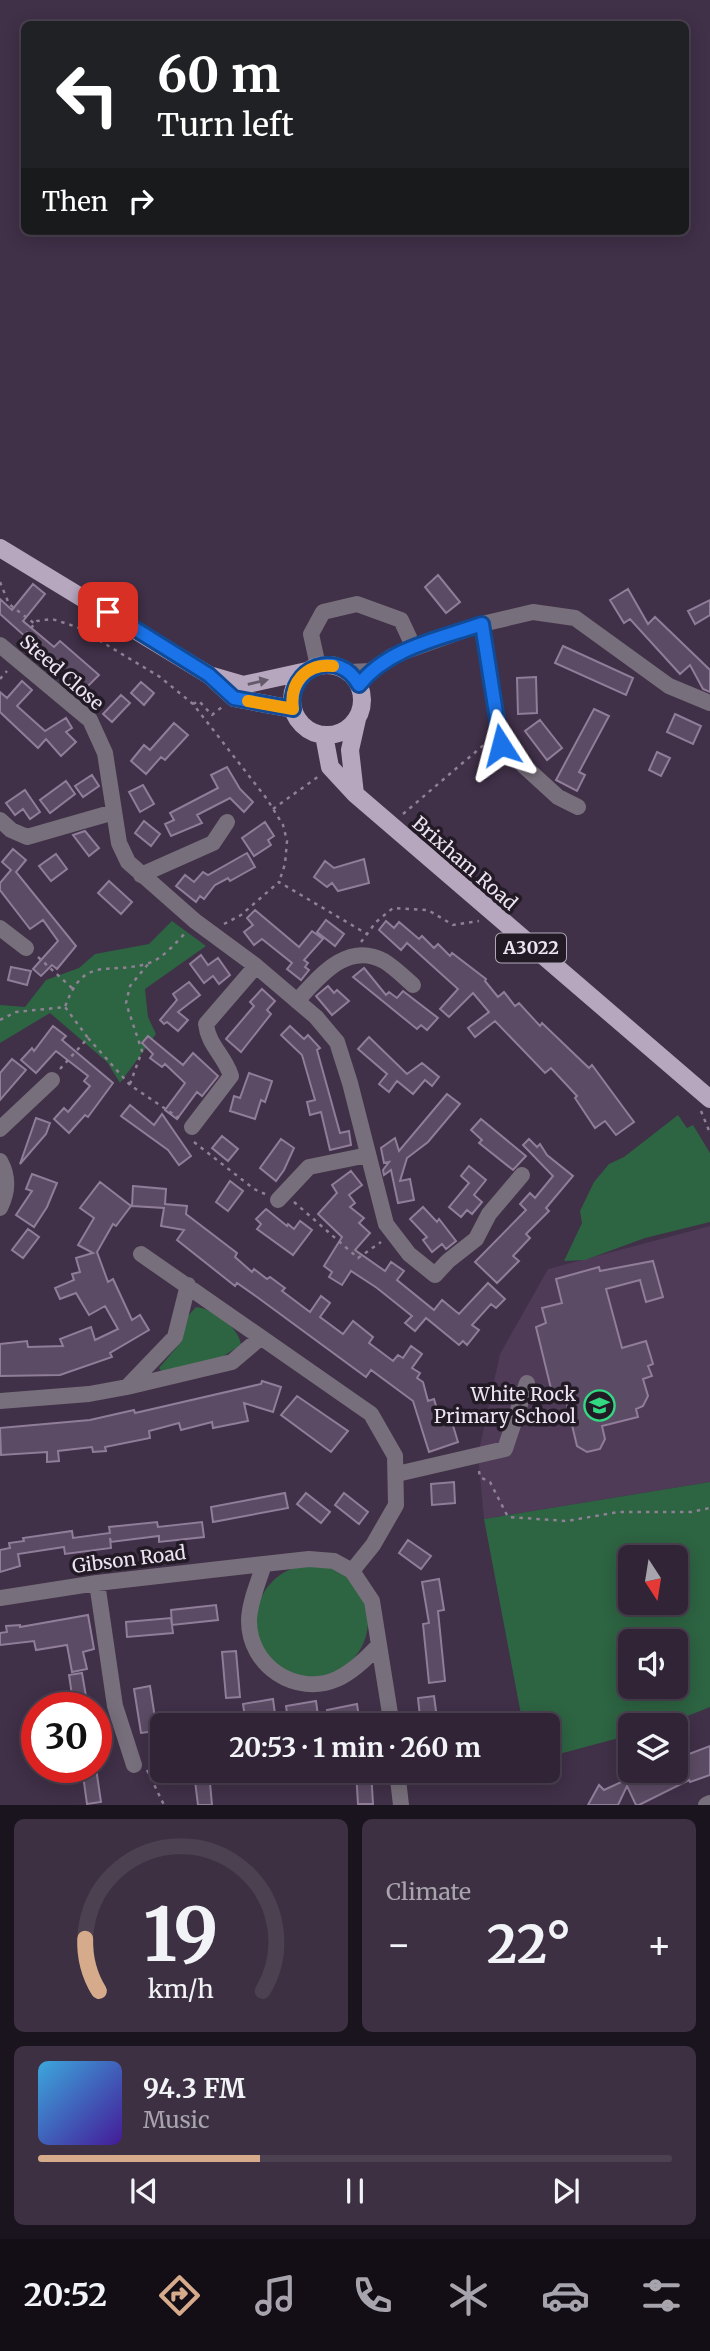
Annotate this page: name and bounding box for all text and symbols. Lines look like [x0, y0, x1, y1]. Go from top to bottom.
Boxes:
text: 60 m [157, 44, 280, 105]
icon: left [42, 49, 133, 140]
text: Turn left [157, 105, 294, 145]
icon: right [122, 182, 160, 220]
text: Then [42, 185, 108, 218]
pin [78, 582, 138, 642]
icon: arrive [89, 593, 127, 631]
street label: Steed Close [15, 629, 109, 715]
one-way arrow [247, 676, 269, 687]
position arrow [464, 708, 538, 782]
street label: Brixham Road [408, 811, 522, 915]
road number: A3022 [496, 933, 566, 962]
place label: White Rock Primary School [434, 1382, 576, 1428]
school or university icon: White Rock Primary School [582, 1388, 616, 1422]
street label: Gibson Road [71, 1540, 187, 1578]
north arrow [618, 1545, 688, 1615]
map controls [618, 1545, 688, 1783]
button: sound [618, 1629, 688, 1699]
speed limit sign: 30 [21, 1692, 112, 1783]
button: layers [618, 1713, 688, 1783]
text: 20:53 · 1 min · 260 m [229, 1731, 481, 1764]
text: Climate [386, 1877, 471, 1906]
text: 19 [143, 1890, 219, 1982]
text: 22° [487, 1912, 571, 1977]
text: − [386, 1921, 411, 1968]
text: + [647, 1921, 672, 1968]
text: km/h [148, 1973, 214, 2005]
text: 94.3 FM [143, 2072, 245, 2105]
text: Music [143, 2105, 210, 2134]
icon: previous [125, 2172, 163, 2210]
icon: pause [336, 2172, 374, 2210]
icon: next [547, 2172, 585, 2210]
icon: directions [155, 2271, 204, 2320]
icon: music [251, 2271, 300, 2320]
icon: phone [348, 2271, 397, 2320]
icon: climate [444, 2271, 493, 2320]
icon: car [541, 2271, 590, 2320]
icon: filters [637, 2271, 686, 2320]
text: 20:52 [24, 2275, 107, 2315]

